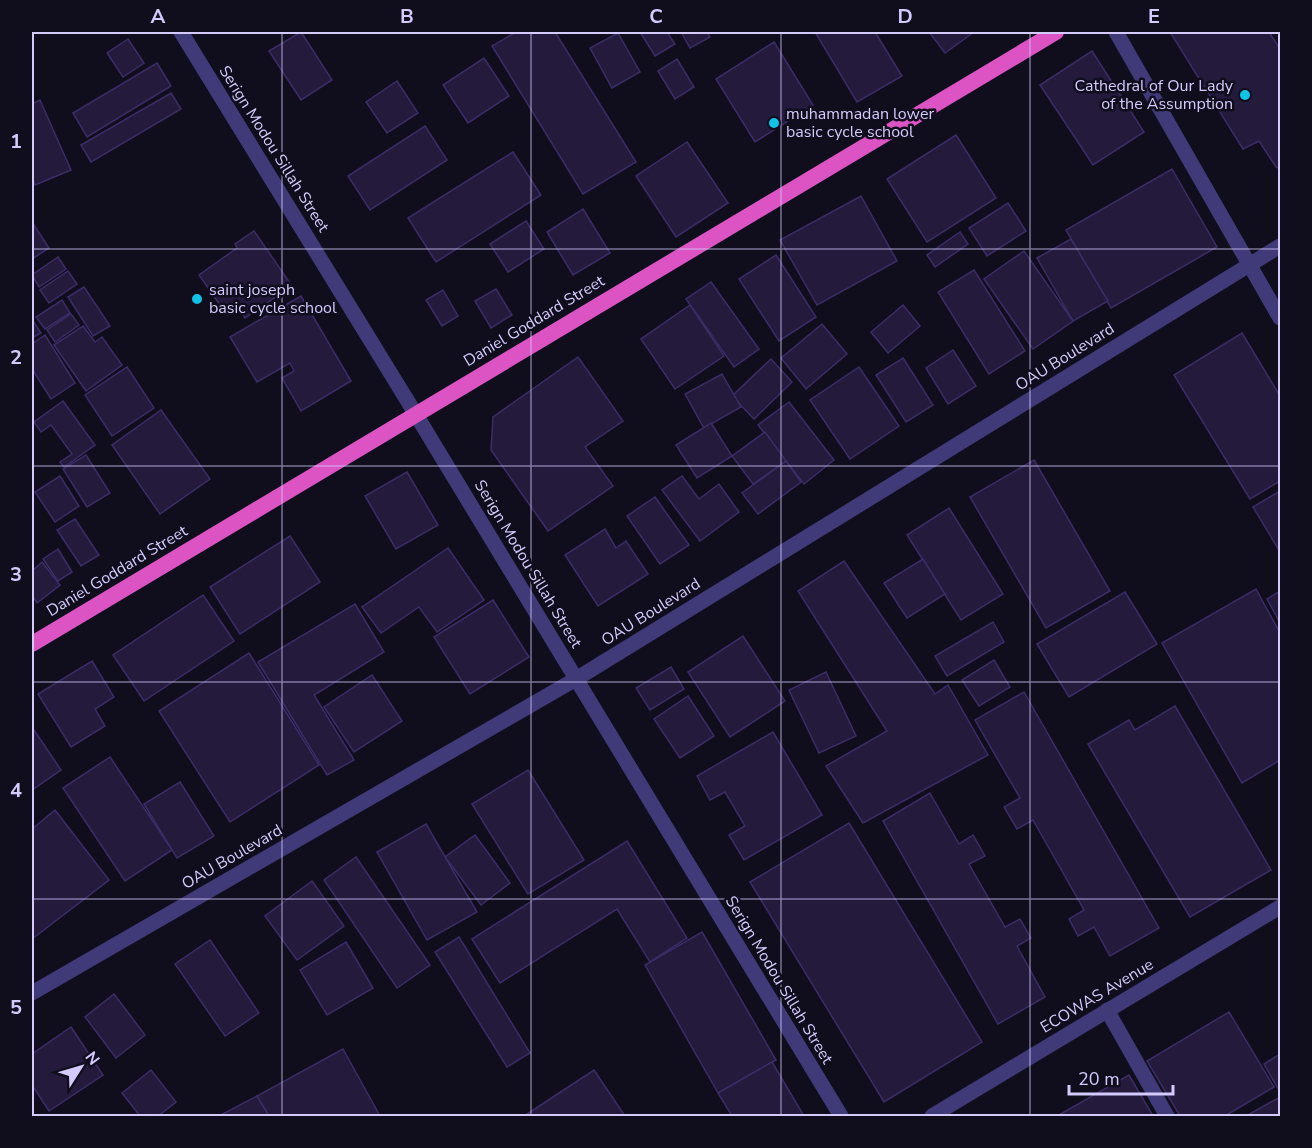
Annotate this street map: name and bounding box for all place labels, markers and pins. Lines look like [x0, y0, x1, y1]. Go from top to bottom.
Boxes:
place label: Cathedral of Our Lady of the Assumption [1074, 75, 1234, 115]
marker: Cathedral of Our Lady of the Assumption [1238, 88, 1252, 102]
place label: muhammadan lower basic cycle school [786, 103, 934, 143]
marker: muhammadan lower basic cycle school [767, 116, 781, 130]
place label: saint joseph basic cycle school [209, 279, 337, 319]
marker: saint joseph basic cycle school [190, 292, 204, 306]

